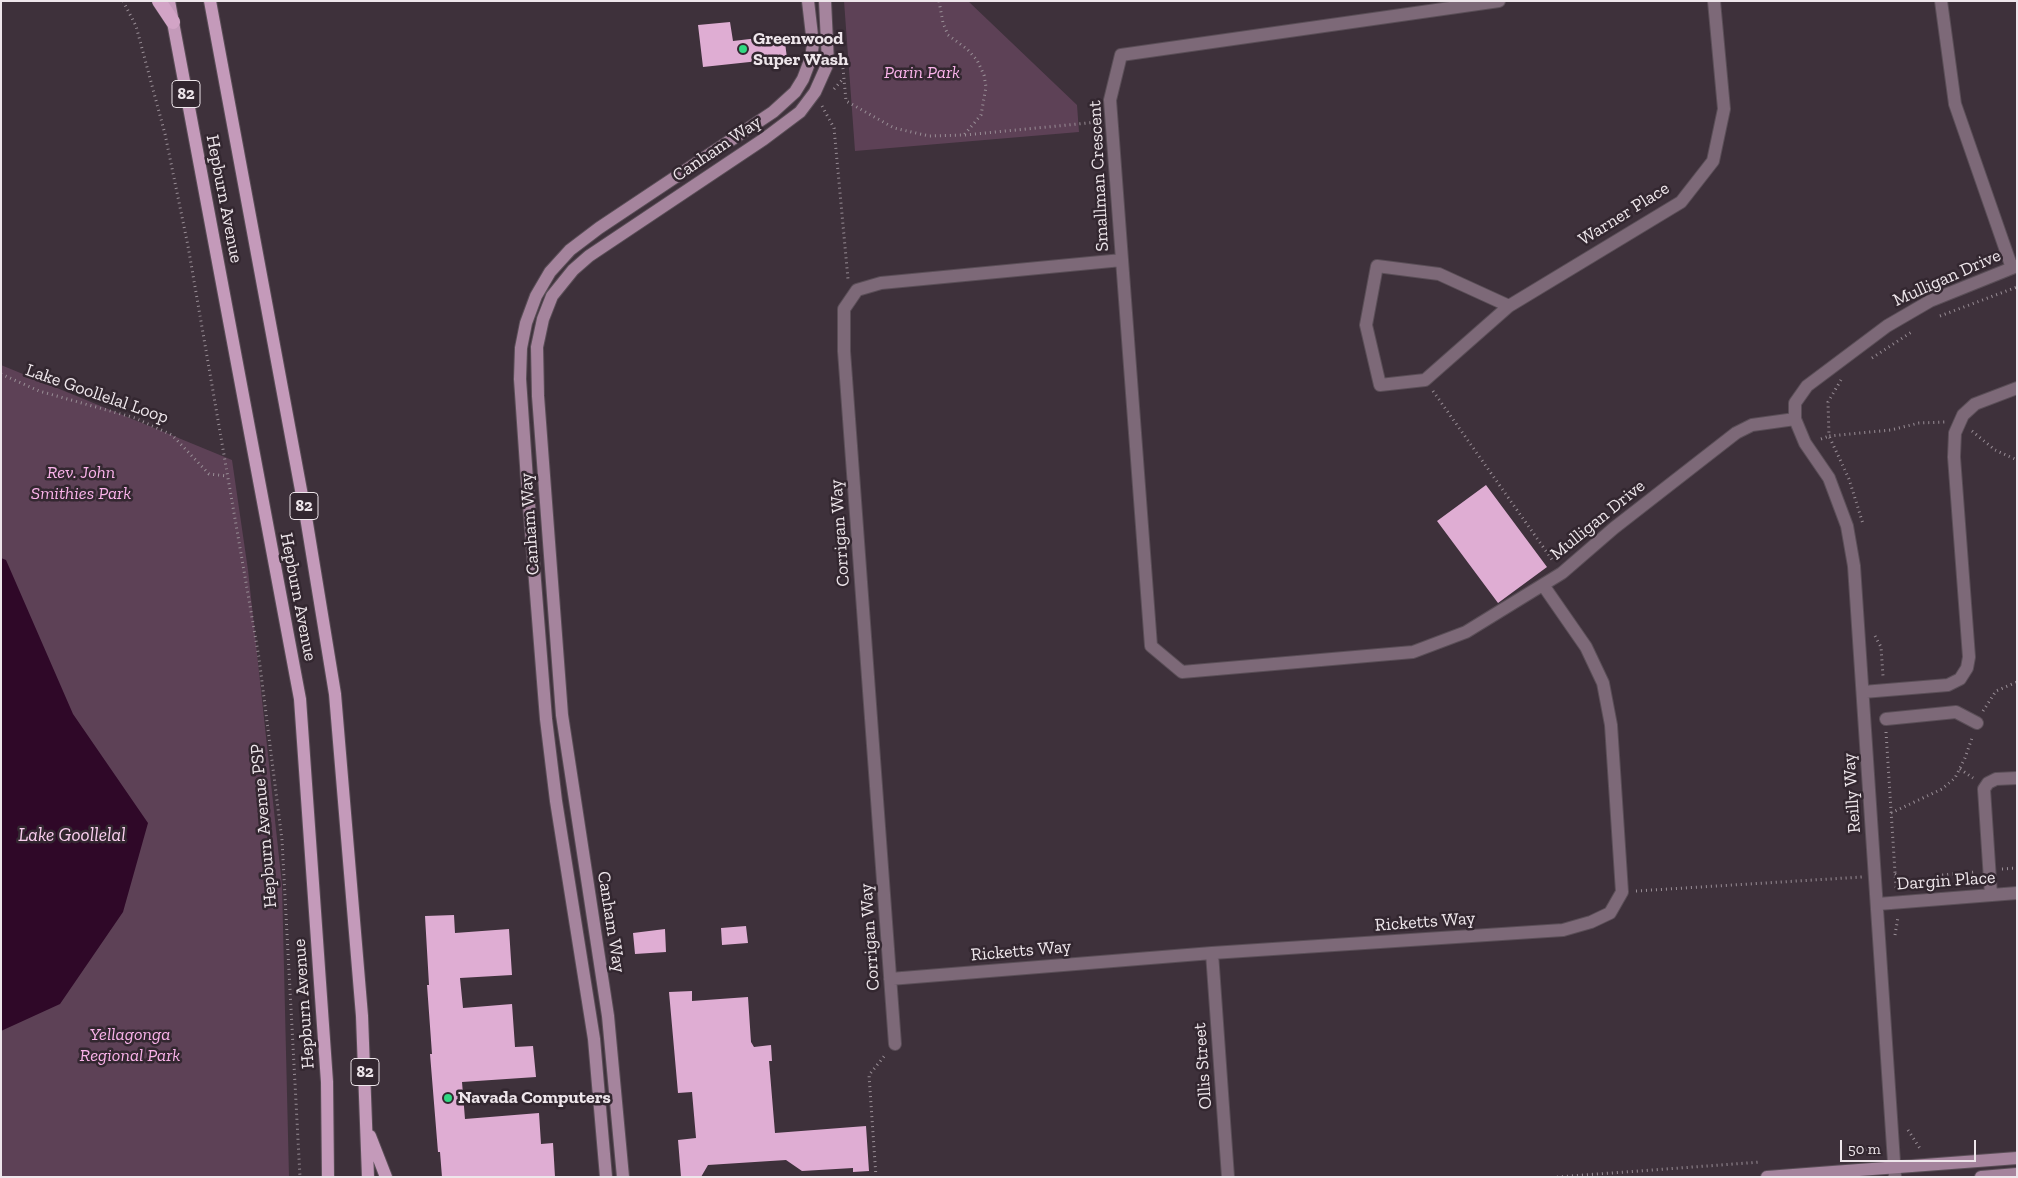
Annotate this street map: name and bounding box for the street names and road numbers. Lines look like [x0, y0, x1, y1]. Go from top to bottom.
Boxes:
road number: 82 [172, 80, 200, 108]
street label: Smallman Crescent [1084, 100, 1114, 252]
street label: Canham Way [668, 111, 766, 187]
street label: Hepburn Avenue [201, 133, 247, 265]
street label: Warner Place [1574, 177, 1674, 251]
street label: Mulligan Drive [1890, 245, 2004, 311]
street label: Lake Goollelal Loop [23, 359, 171, 429]
street label: Canham Way [516, 472, 544, 576]
street label: Mulligan Drive [1546, 475, 1650, 565]
street label: Corrigan Way [825, 479, 855, 587]
road number: 82 [290, 492, 318, 520]
street label: Hepburn Avenue [275, 531, 321, 663]
street label: Hepburn Avenue PSP [246, 743, 282, 909]
street label: Reilly Way [1838, 752, 1866, 834]
street label: Dargin Place [1896, 867, 1996, 895]
street label: Canham Way [592, 870, 630, 974]
street label: Corrigan Way [855, 883, 885, 991]
street label: Ricketts Way [1374, 908, 1476, 936]
street label: Ricketts Way [970, 936, 1072, 966]
street label: Hepburn Avenue [289, 938, 319, 1070]
street label: Ollis Street [1189, 1022, 1217, 1110]
road number: 82 [351, 1058, 379, 1086]

